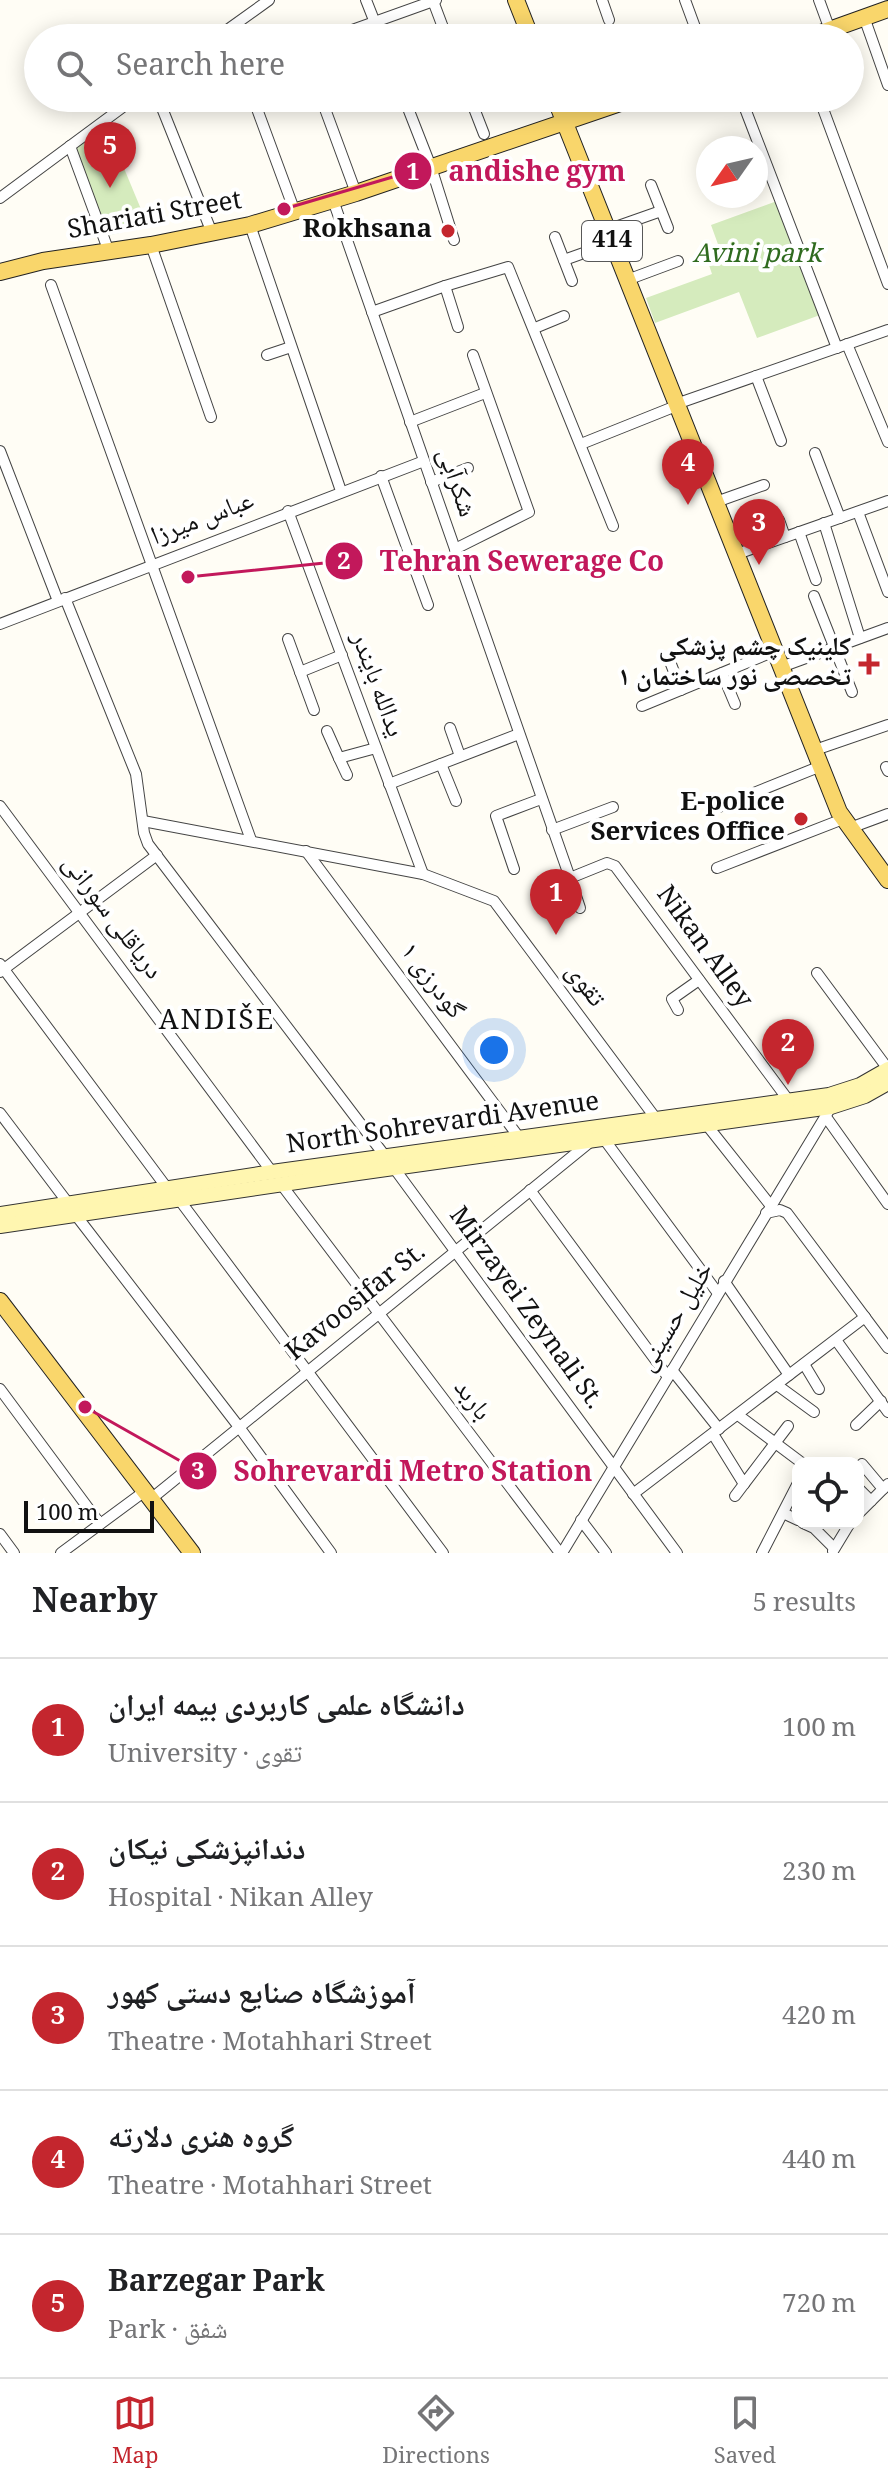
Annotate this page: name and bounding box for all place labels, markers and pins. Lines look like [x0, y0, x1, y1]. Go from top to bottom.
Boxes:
pin: 5 [84, 122, 136, 188]
callout: andishe gym [393, 145, 642, 197]
place label: Rokhsana [303, 209, 432, 253]
marker: Rokhsana [439, 222, 457, 240]
pin: 4 [662, 439, 714, 505]
pin: 3 [733, 499, 785, 565]
callout: Tehran Sewerage Co [324, 535, 681, 587]
place label: کلینیک چشم پزشکی تخصصی نور ساختمان ۱ [618, 627, 851, 701]
marker: کلینیک چشم پزشکی تخصصی نور ساختمان ۱ [858, 653, 880, 675]
place label: E-police Services Office [590, 782, 785, 856]
marker: E-police Services Office [792, 810, 810, 828]
pin: 1 [530, 869, 582, 935]
pin: 2 [762, 1019, 814, 1085]
callout: Sohrevardi Metro Station [178, 1445, 609, 1497]

